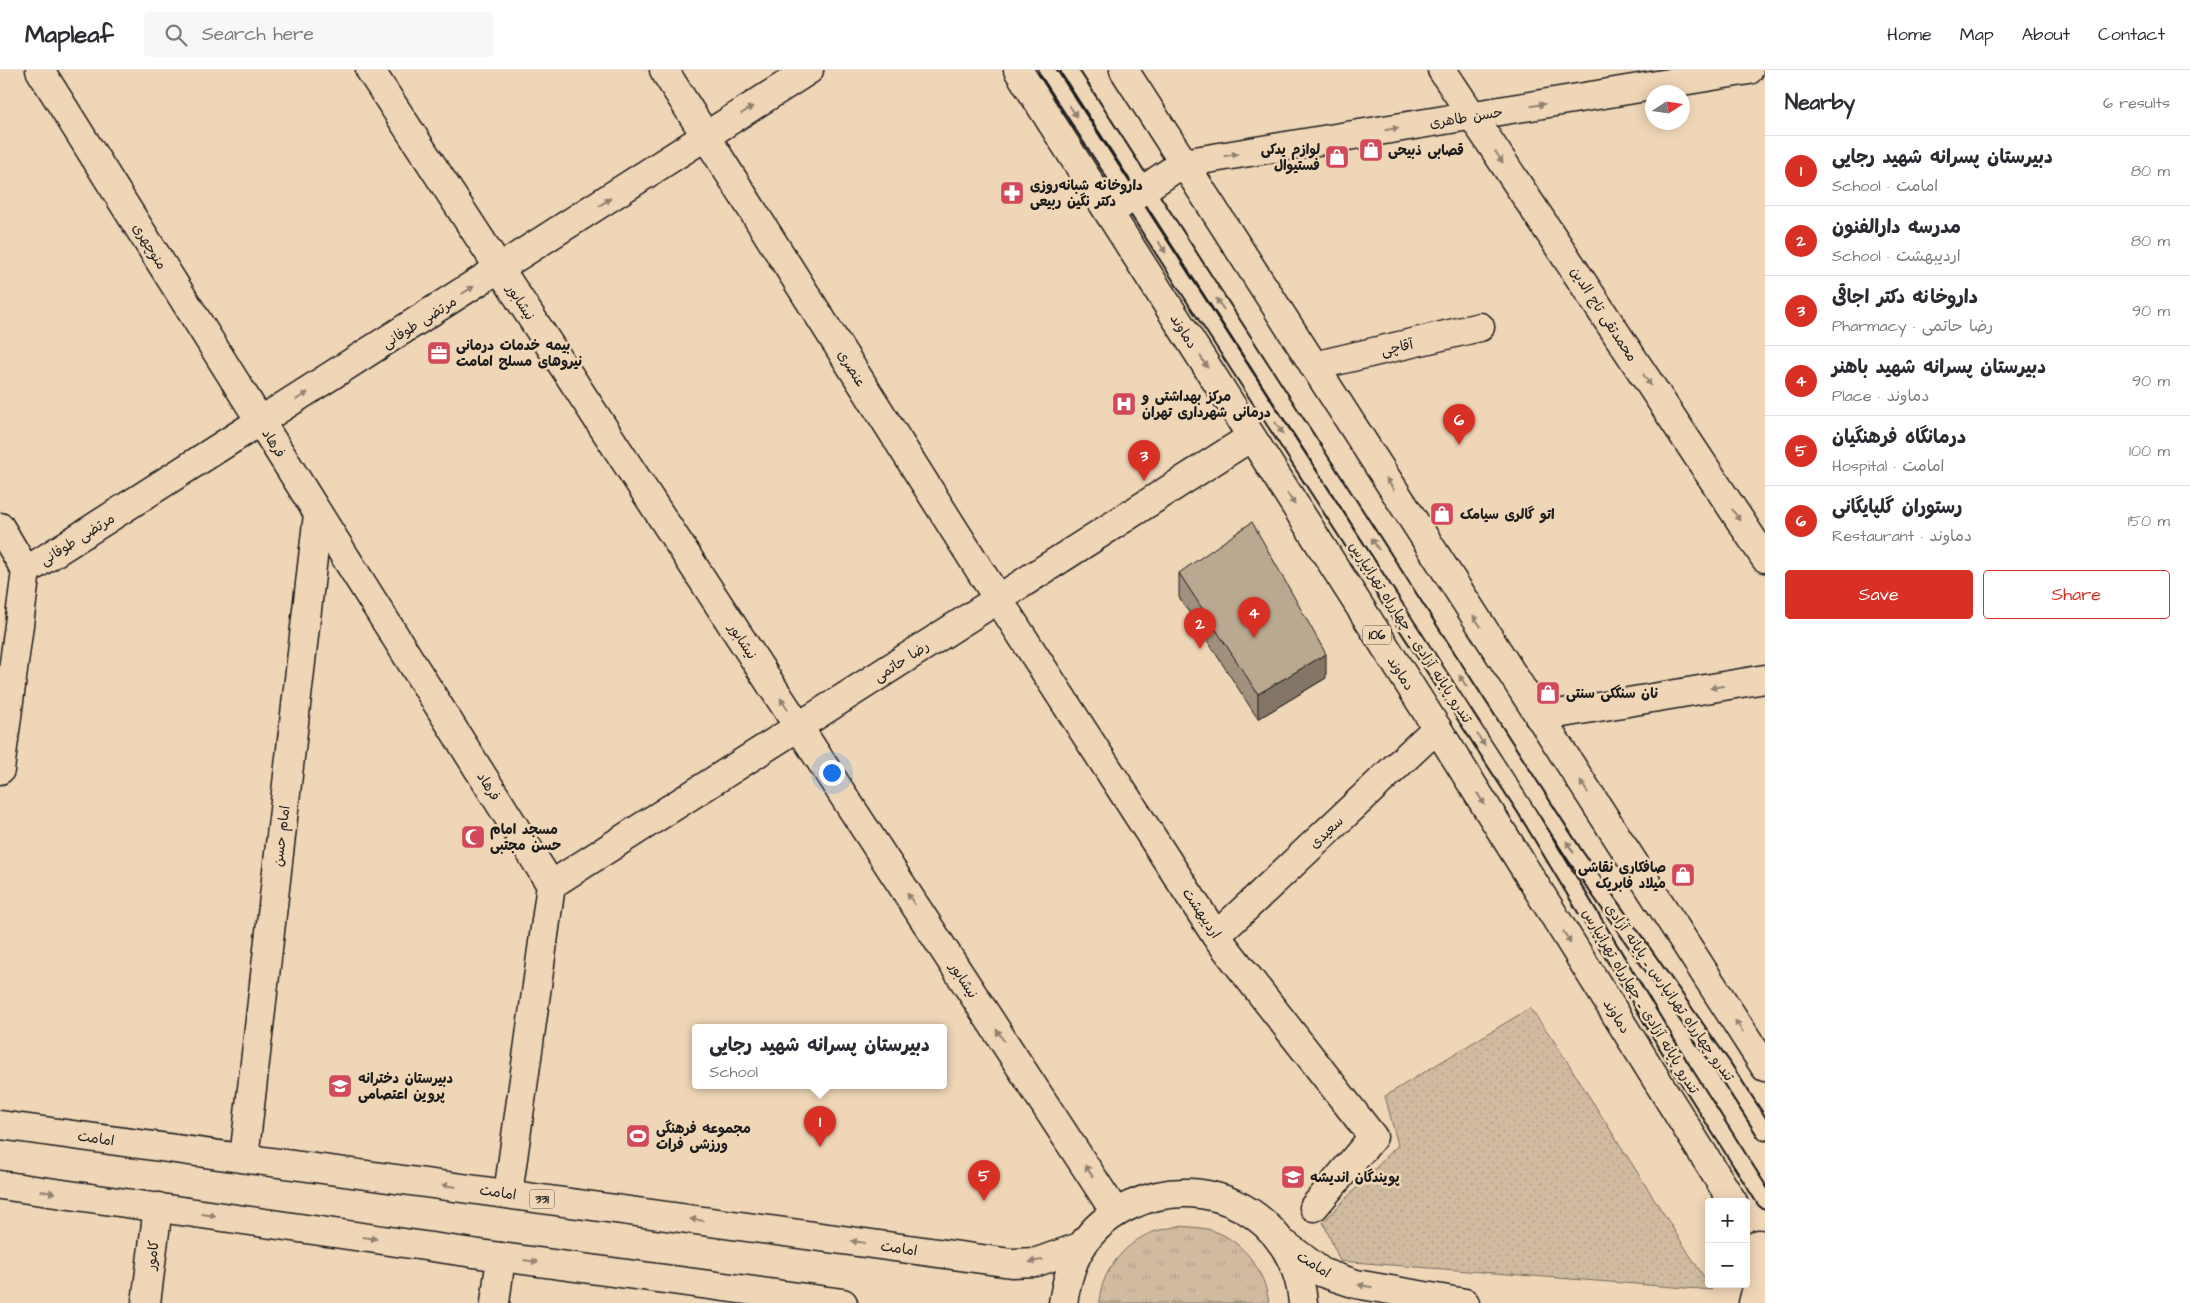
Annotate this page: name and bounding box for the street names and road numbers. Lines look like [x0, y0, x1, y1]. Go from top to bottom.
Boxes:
street label: حسن طاهری [1428, 102, 1504, 134]
street label: منوچهری [127, 220, 171, 274]
street label: محمدتقی تاج الدین [1565, 263, 1641, 366]
street label: نیشابور [501, 280, 539, 324]
street label: مرتضی طوفانی [378, 292, 461, 354]
street label: دماوند [1165, 310, 1202, 353]
street label: آقاچی [1379, 334, 1416, 361]
street label: عنصری [832, 346, 870, 391]
street label: فرهاد [257, 425, 290, 462]
street label: مرتضی طوفانی [36, 509, 119, 571]
street label: تندرو پایانه آزادی ـ چهارراه تهرانپارس [1344, 538, 1477, 728]
street label: نیشابور [723, 619, 761, 663]
road number: 106 [1363, 626, 1391, 644]
street label: رضا حاتمی [870, 636, 933, 687]
street label: دماوند [1382, 652, 1419, 695]
street label: فرهاد [472, 768, 505, 805]
street label: امام حسن [268, 804, 296, 868]
street label: سعیدی [1305, 812, 1348, 854]
street label: اردیبهشت [1177, 884, 1225, 943]
street label: تندرو چهارراه تهرانپارس ـ پایانه آزادی [1600, 900, 1739, 1086]
street label: تندرو پایانه آزادی ـ چهارراه تهرانپارس [1577, 905, 1704, 1099]
street label: نیشابور [944, 958, 982, 1002]
street label: دماوند [1598, 995, 1635, 1038]
street label: امامت [76, 1127, 116, 1151]
street label: امامت [478, 1181, 518, 1205]
road number: 331 [530, 1190, 554, 1208]
street label: امامت [879, 1237, 919, 1261]
street label: کامور [141, 1239, 165, 1272]
street label: امامت [1292, 1247, 1334, 1283]

